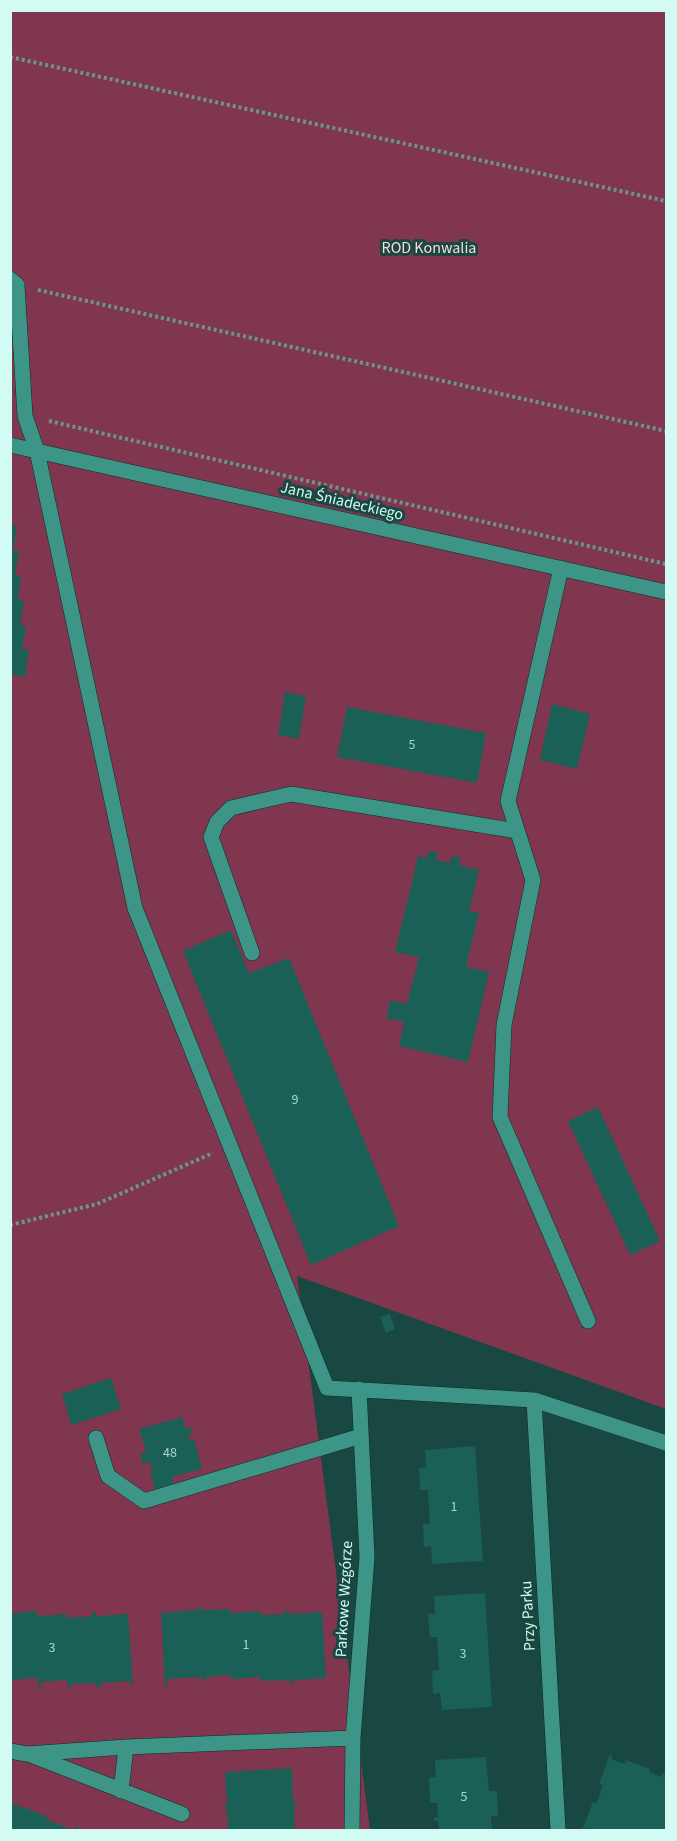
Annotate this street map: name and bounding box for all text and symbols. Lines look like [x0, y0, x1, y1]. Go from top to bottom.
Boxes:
park label: ROD Konwalia [382, 237, 476, 259]
street label: Jana Śniadeckiego [278, 476, 406, 526]
house number: 5 [409, 735, 416, 755]
house number: 9 [292, 1090, 299, 1110]
house number: 48 [163, 1443, 177, 1463]
house number: 1 [451, 1497, 458, 1517]
street label: Parkowe Wzgórze [330, 1540, 358, 1658]
street label: Przy Parku [515, 1580, 541, 1652]
house number: 1 [243, 1635, 250, 1655]
house number: 3 [49, 1638, 56, 1658]
house number: 3 [460, 1644, 467, 1664]
house number: 5 [461, 1787, 468, 1807]

